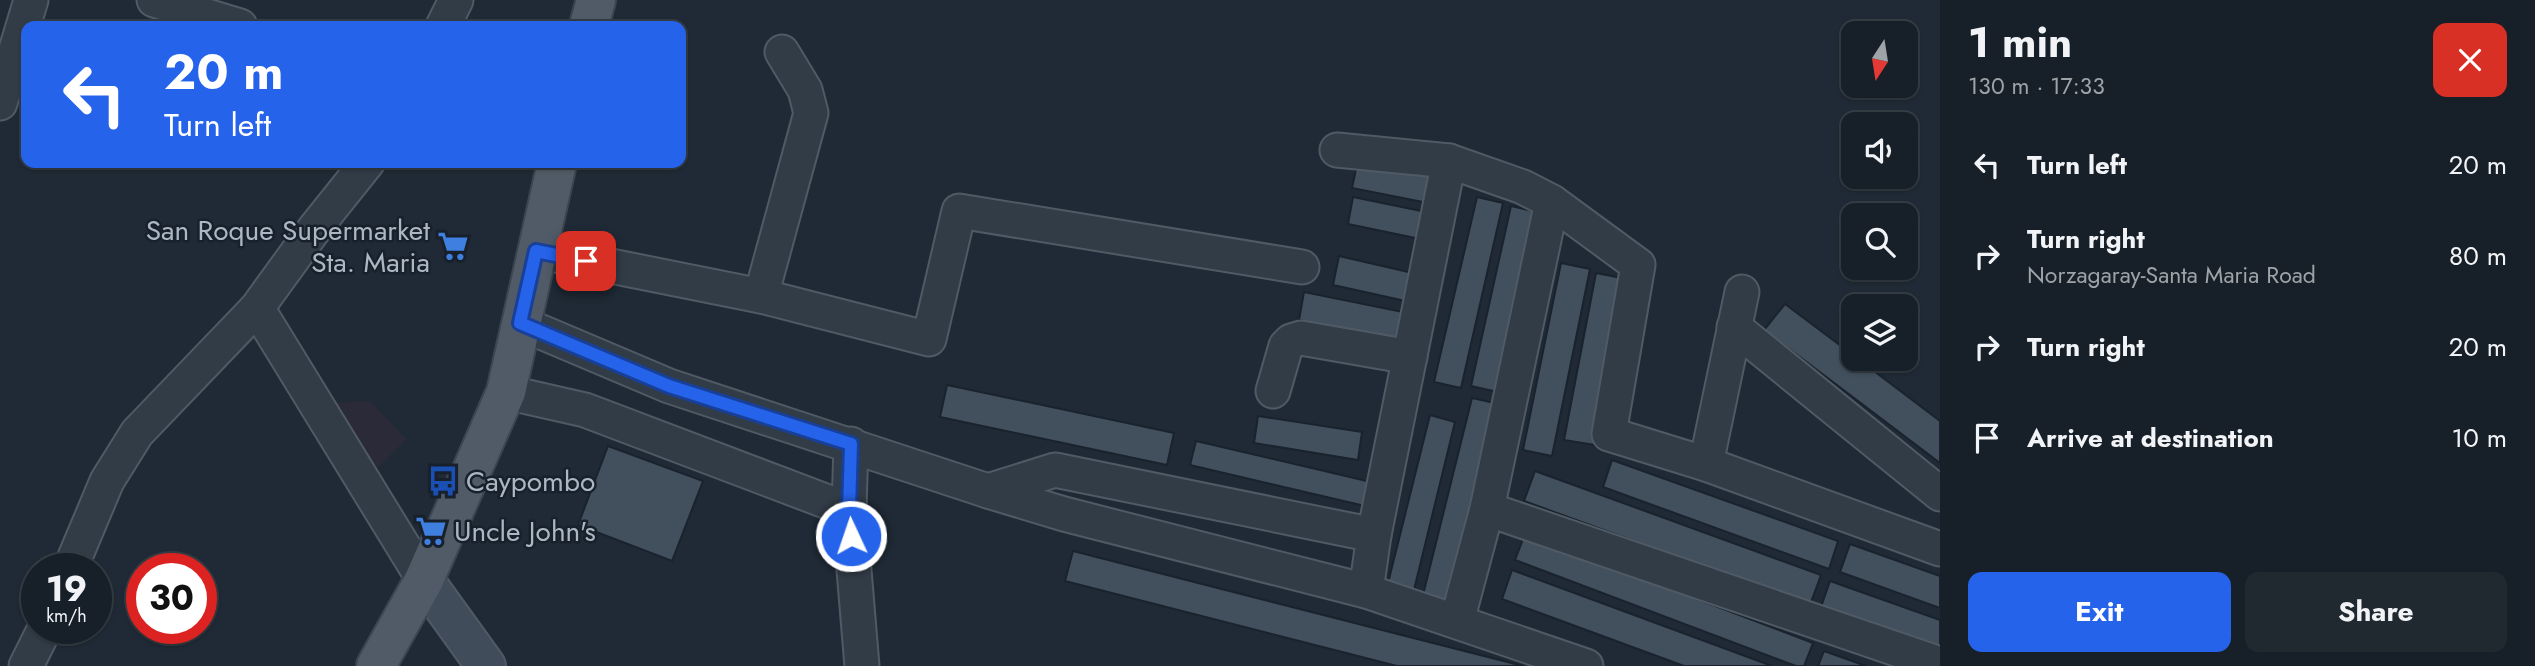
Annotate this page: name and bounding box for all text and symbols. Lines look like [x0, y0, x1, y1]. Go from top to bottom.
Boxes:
text: 1 min [1968, 12, 2072, 73]
north arrow [1841, 21, 1918, 98]
map controls [1841, 21, 1918, 371]
button: close [2433, 23, 2507, 97]
text: 20 m [164, 37, 283, 107]
icon: left [49, 49, 140, 140]
text: 130 m · 17:33 [1968, 69, 2105, 103]
text: Turn left [164, 102, 271, 148]
button: sound [1841, 112, 1918, 189]
icon: left [1968, 146, 2006, 184]
text: Turn left [2027, 146, 2127, 184]
text: 20 m [2449, 146, 2507, 184]
button: search [1841, 203, 1918, 280]
place label: San Roque Supermarket Sta. Maria [146, 210, 430, 283]
text: Turn right [2027, 220, 2145, 258]
supermarket icon: San Roque Supermarket Sta. Maria [436, 229, 470, 263]
pin [556, 231, 616, 291]
icon: right [1968, 237, 2006, 275]
text: 80 m [2449, 237, 2507, 275]
icon: arrive [567, 242, 605, 280]
text: Norzagaray-Santa Maria Road [2027, 258, 2316, 292]
button: layers [1841, 294, 1918, 371]
icon: right [1968, 328, 2006, 366]
text: Turn right [2027, 328, 2145, 366]
text: 20 m [2449, 328, 2507, 366]
icon: arrive [1968, 419, 2006, 457]
text: Arrive at destination [2027, 419, 2274, 457]
text: 10 m [2452, 419, 2507, 457]
place label: Caypombo [466, 461, 595, 502]
bus stop icon: Caypombo [426, 464, 460, 498]
position arrow [814, 499, 888, 573]
place label: Uncle John's [454, 511, 596, 552]
supermarket icon: Uncle John's [414, 514, 448, 548]
speed limit sign: 30 [126, 553, 217, 644]
text: 19 [46, 564, 87, 614]
button: Exit [1968, 572, 2231, 652]
button: Share [2245, 572, 2507, 652]
text: km/h [46, 603, 87, 629]

